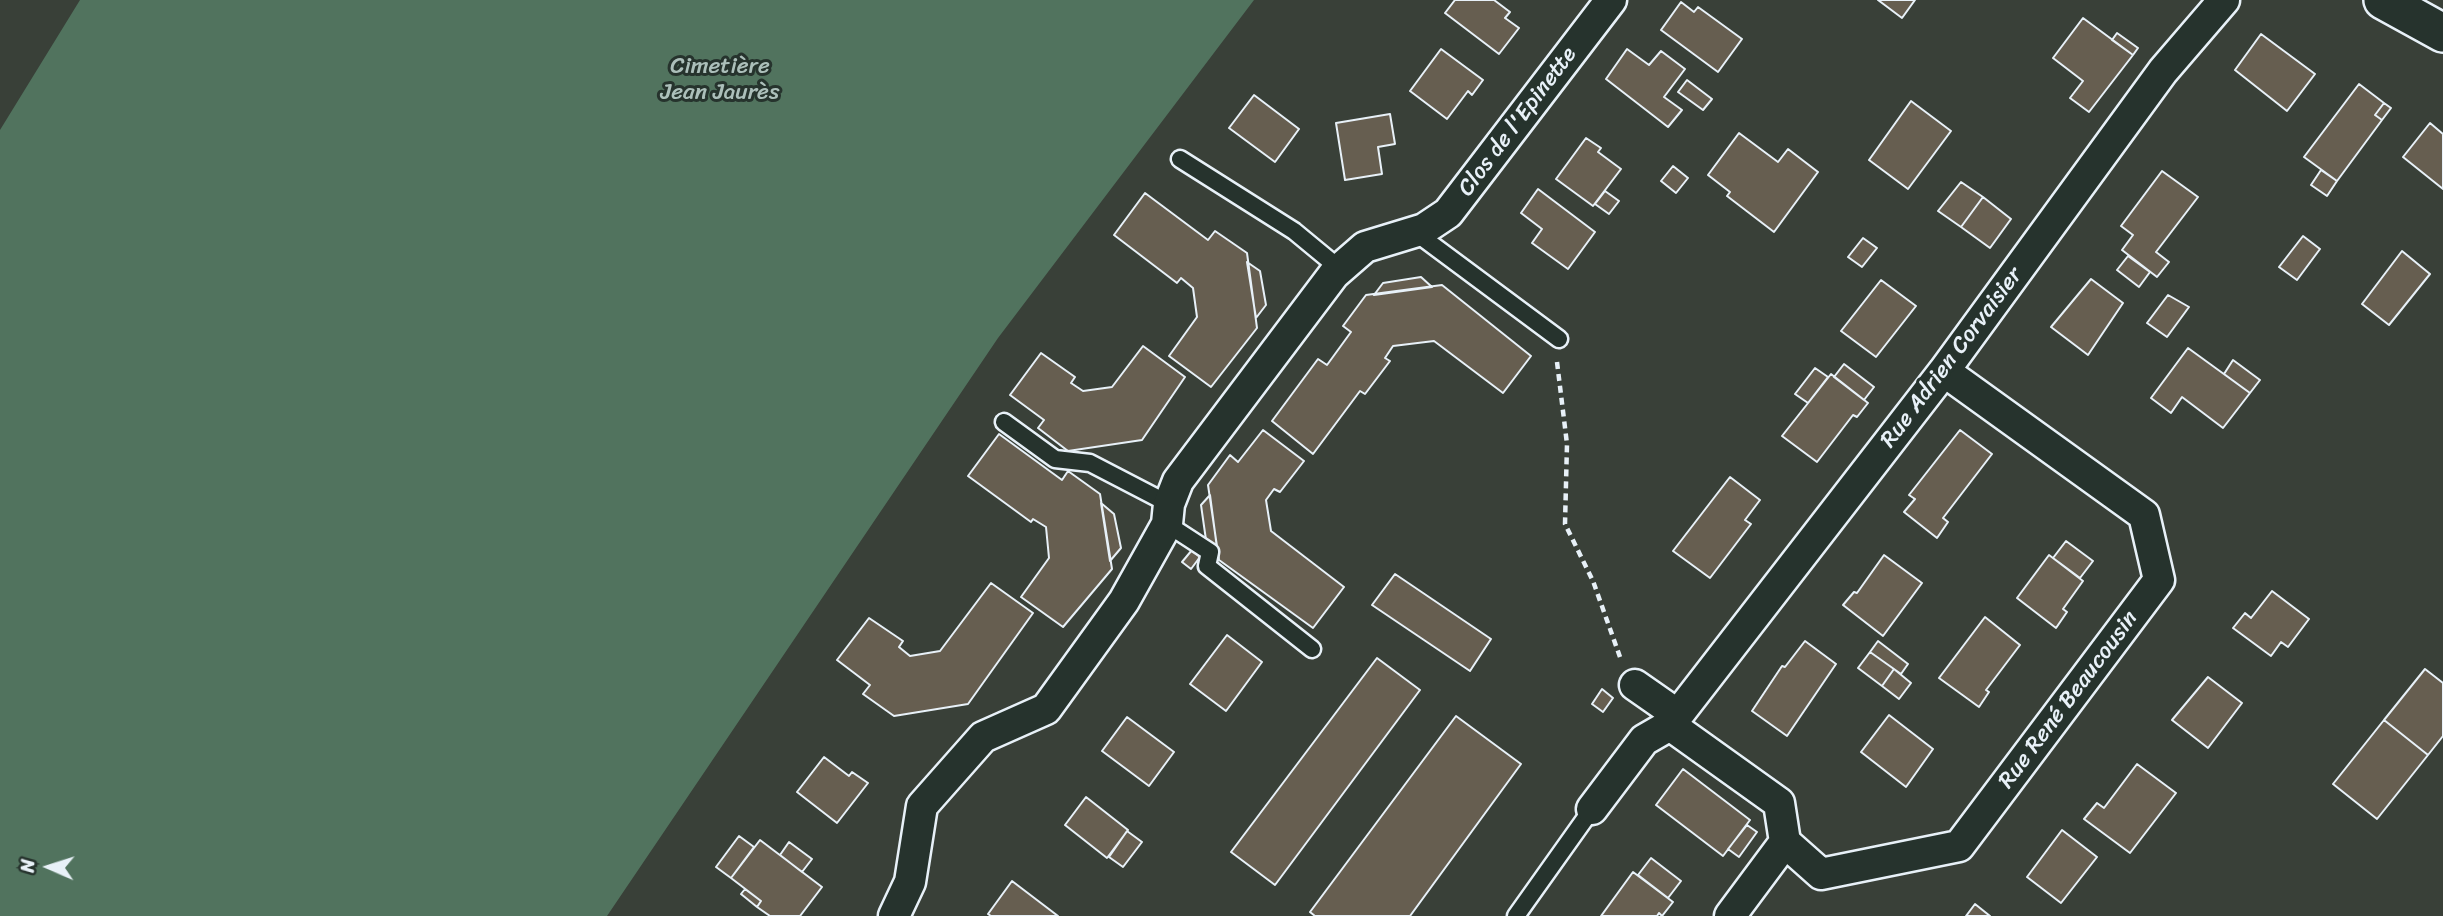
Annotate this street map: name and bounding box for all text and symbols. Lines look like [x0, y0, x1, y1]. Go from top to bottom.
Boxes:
street label: Clos de l'Epinette [1453, 42, 1583, 202]
park label: Cimetière Jean Jaurès [660, 53, 780, 107]
street label: Rue Adrien Corvaisier [1875, 262, 2029, 454]
street label: Rue René Beaucousin [1993, 606, 2145, 794]
north arrow [14, 832, 84, 902]
text: N [11, 858, 44, 873]

